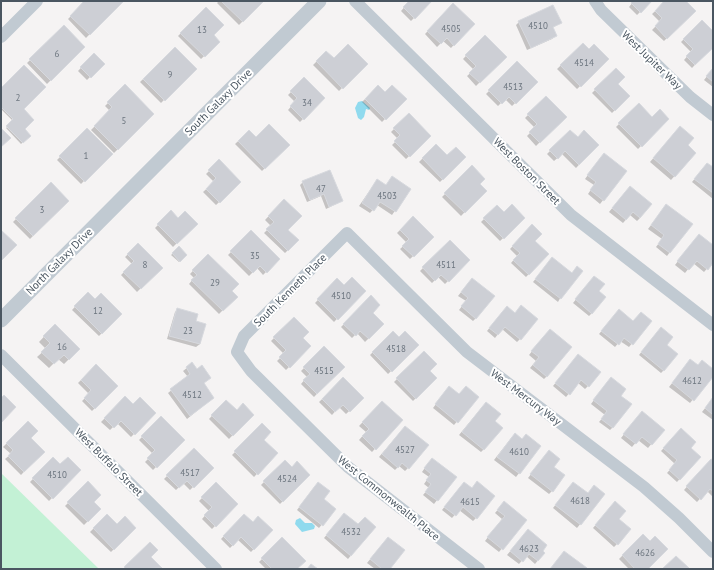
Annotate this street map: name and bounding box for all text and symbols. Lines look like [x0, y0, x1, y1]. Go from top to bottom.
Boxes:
house number: 4510 [528, 20, 548, 31]
house number: 4505 [441, 23, 461, 34]
house number: 13 [197, 24, 207, 35]
street label: West Jupiter Way [619, 28, 686, 93]
house number: 6 [55, 48, 60, 59]
house number: 4514 [574, 57, 594, 68]
street label: South Galaxy Drive [182, 65, 255, 138]
house number: 9 [168, 69, 173, 80]
house number: 4513 [503, 81, 523, 92]
house number: 2 [16, 92, 21, 103]
house number: 34 [302, 97, 312, 108]
house number: 5 [122, 115, 127, 126]
street label: West Boston Street [491, 135, 564, 208]
house number: 1 [84, 150, 89, 161]
house number: 47 [316, 183, 326, 194]
house number: 4503 [377, 190, 397, 201]
house number: 3 [40, 204, 45, 215]
street label: North Galaxy Drive [23, 224, 96, 297]
house number: 35 [250, 250, 260, 261]
street label: South Kenneth Place [251, 250, 330, 329]
house number: 8 [143, 259, 148, 270]
house number: 4511 [436, 259, 456, 270]
house number: 29 [210, 277, 220, 288]
house number: 4510 [331, 290, 351, 301]
house number: 12 [93, 305, 103, 316]
house number: 23 [183, 325, 193, 336]
house number: 16 [57, 341, 67, 352]
house number: 4518 [386, 343, 406, 354]
house number: 4515 [314, 365, 334, 376]
street label: West Mercury Way [488, 366, 565, 429]
house number: 4612 [682, 375, 702, 386]
house number: 4512 [182, 389, 202, 400]
street label: West Buffalo Street [72, 425, 146, 499]
house number: 4527 [395, 444, 415, 455]
house number: 4610 [509, 446, 529, 457]
street label: West Commonwealth Place [335, 453, 443, 544]
house number: 4517 [180, 467, 200, 478]
house number: 4510 [47, 469, 67, 480]
house number: 4524 [277, 473, 297, 484]
house number: 4618 [570, 495, 590, 506]
house number: 4615 [460, 496, 480, 507]
house number: 4532 [341, 526, 361, 537]
house number: 4623 [519, 543, 539, 554]
house number: 4626 [635, 547, 655, 558]

